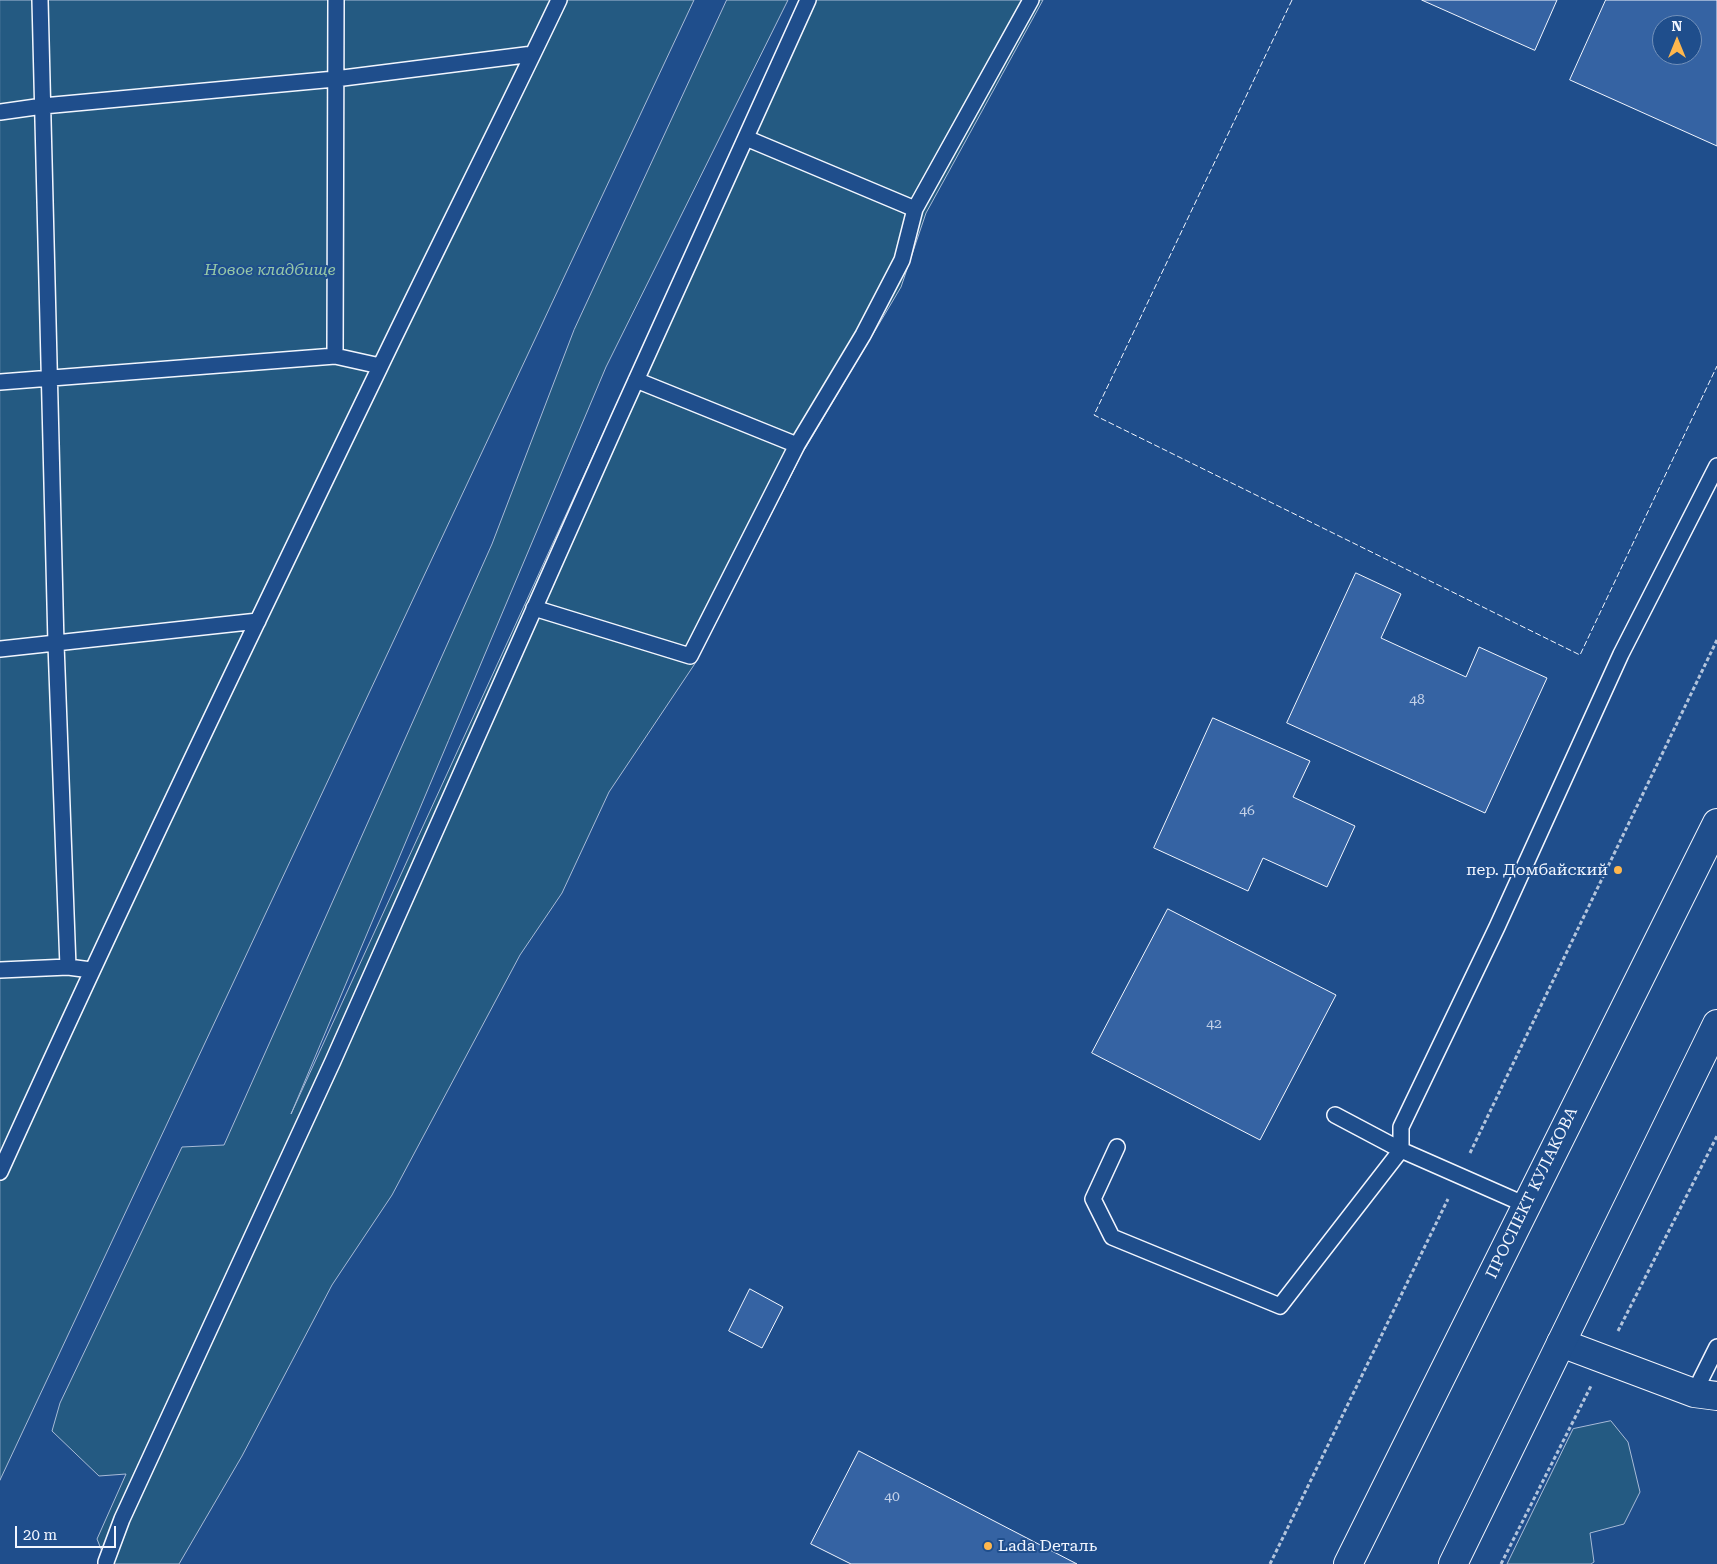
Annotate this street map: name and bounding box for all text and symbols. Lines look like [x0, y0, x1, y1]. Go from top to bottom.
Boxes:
north arrow [1652, 15, 1702, 65]
text: N [1672, 18, 1682, 34]
park label: Новое кладбище [204, 260, 336, 280]
house number: 48 [1409, 692, 1425, 708]
house number: 46 [1239, 803, 1255, 819]
place label: пер. Домбайский [1466, 860, 1608, 880]
marker: пер. Домбайский [1612, 864, 1624, 876]
house number: 42 [1206, 1016, 1222, 1032]
street label: ПРОСПЕКТ КУЛАКОВА [1482, 1104, 1582, 1282]
house number: 40 [884, 1489, 900, 1505]
scale bar [18, 1516, 119, 1548]
text: 20 m [23, 1526, 57, 1544]
place label: Lada Dеталь [998, 1536, 1097, 1556]
marker: Lada Dеталь [982, 1540, 994, 1552]

